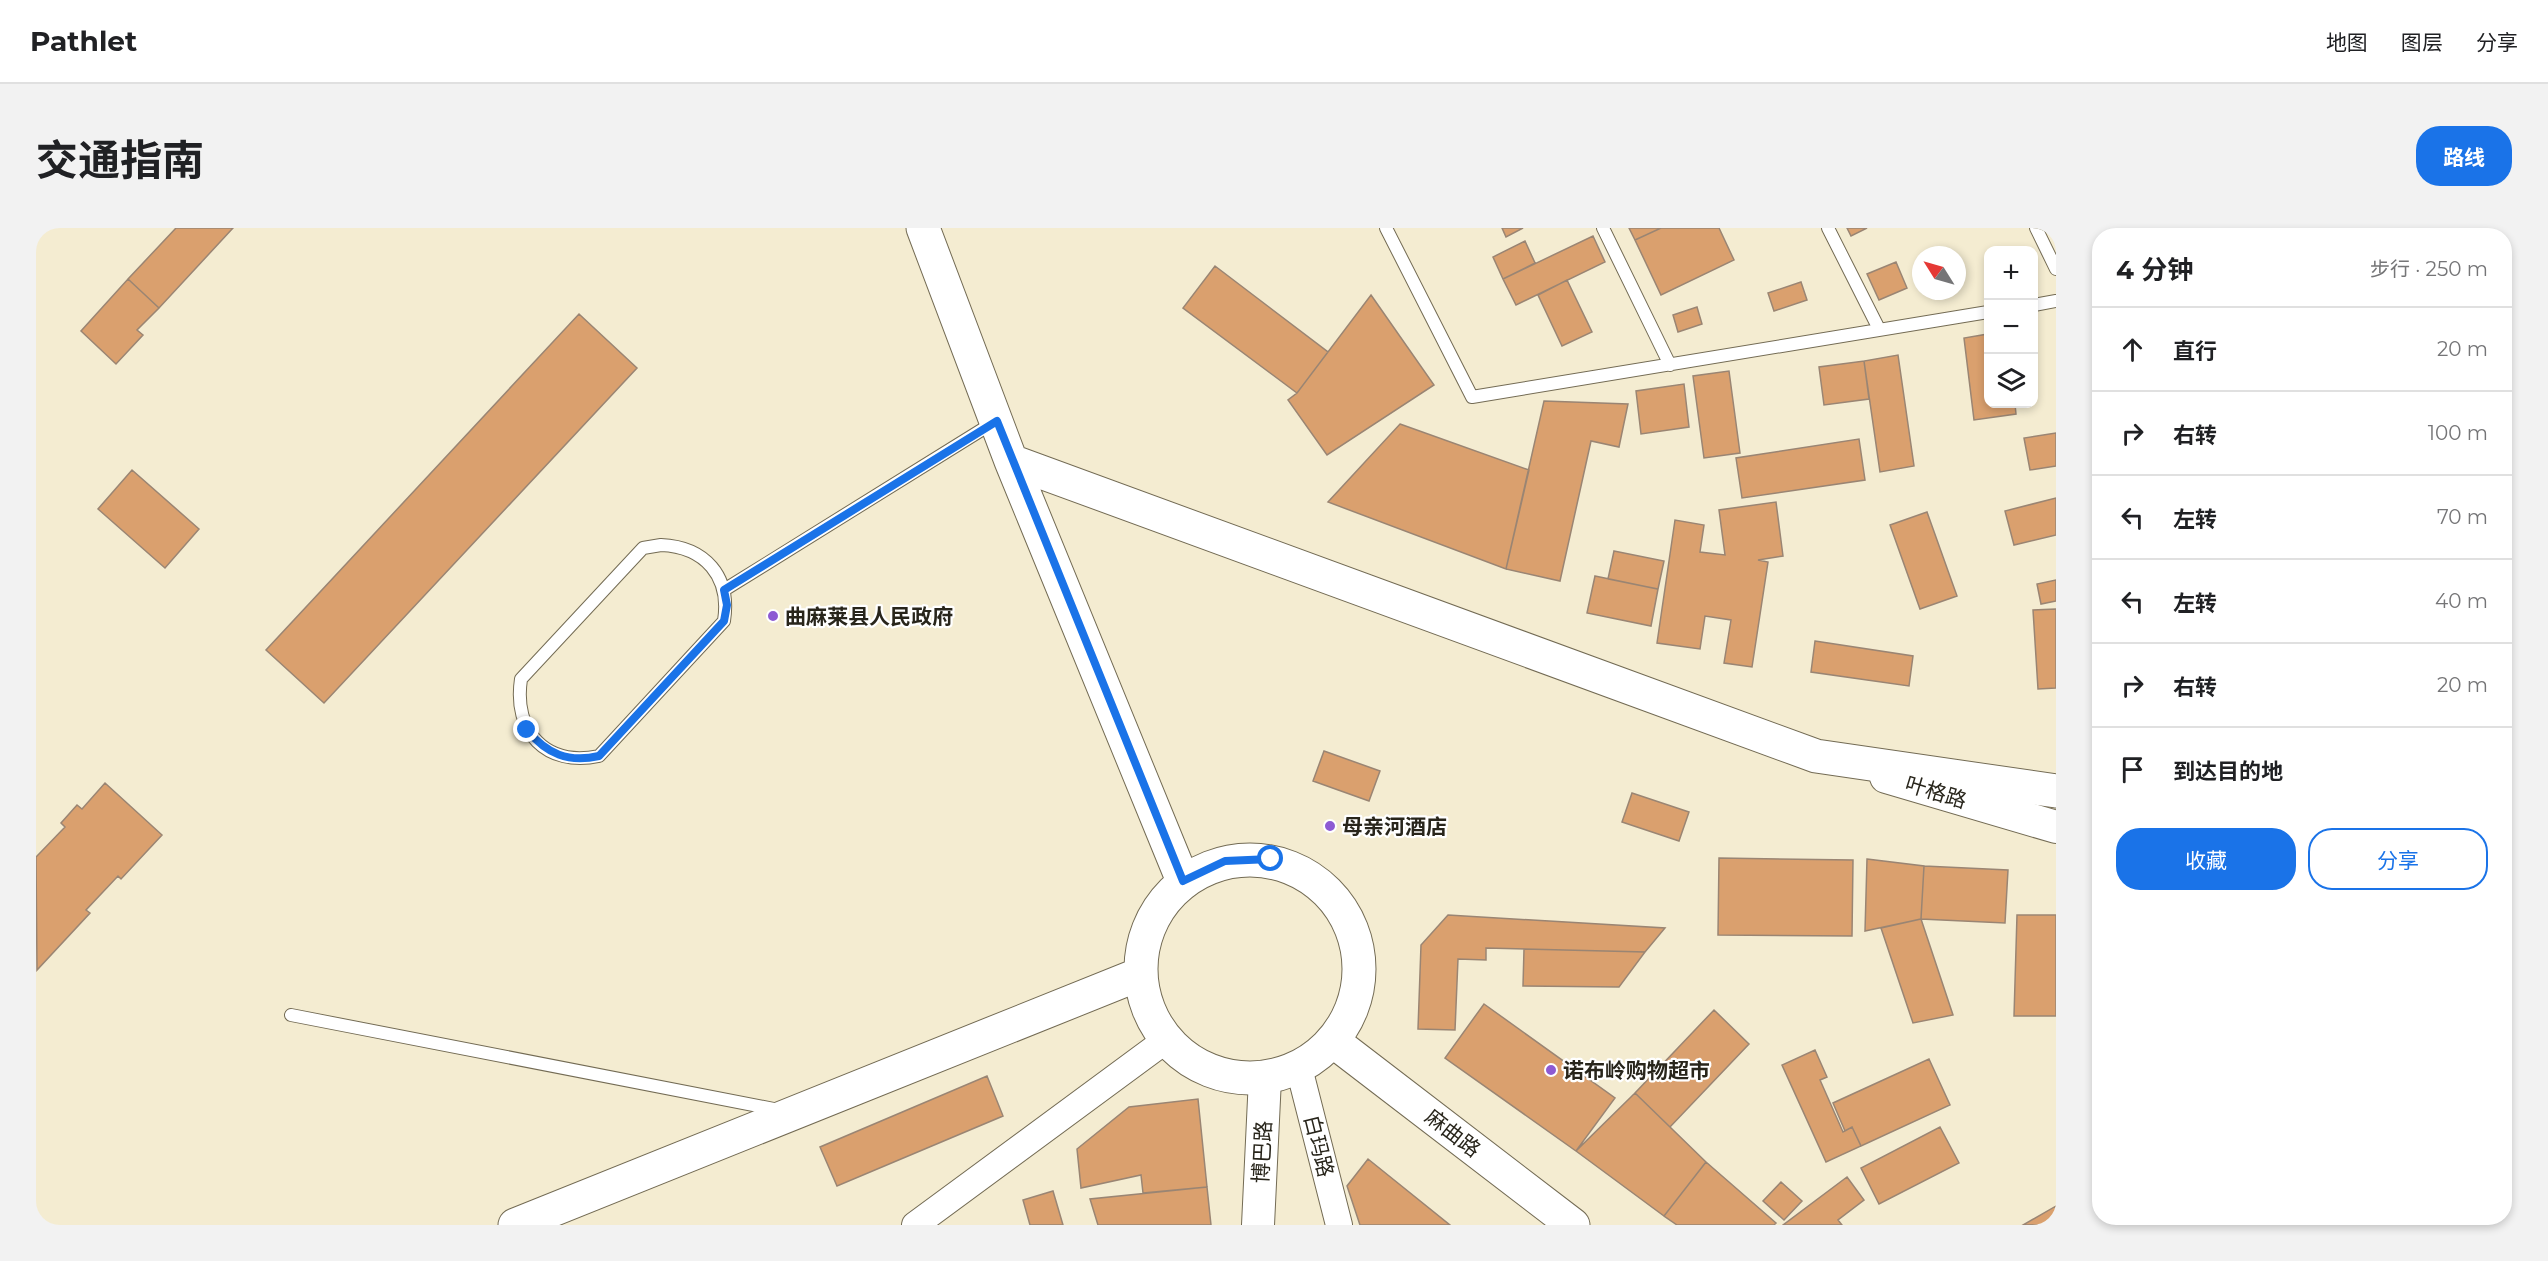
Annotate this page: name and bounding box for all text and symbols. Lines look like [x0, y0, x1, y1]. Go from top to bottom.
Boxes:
text: Pathlet [30, 24, 137, 58]
text: 地图 [2326, 30, 2368, 55]
text: 图层 [2401, 30, 2443, 55]
text: 分享 [2476, 30, 2518, 55]
button: 路线 [2416, 126, 2512, 186]
text: 交通指南 [36, 134, 204, 186]
north arrow [1912, 246, 1966, 300]
map controls [1984, 246, 2038, 408]
button: + [1984, 246, 2038, 300]
text: 4 分钟 [2116, 254, 2193, 286]
text: 步行 · 250 m [2370, 257, 2488, 281]
button: − [1984, 300, 2038, 354]
icon: ahead [2116, 333, 2149, 366]
text: 20 m [2437, 337, 2488, 361]
text: 直行 [2173, 338, 2217, 365]
button: layers [1984, 354, 2038, 408]
icon: right [2116, 417, 2149, 450]
text: 100 m [2428, 421, 2488, 445]
text: 右转 [2173, 422, 2217, 449]
icon: left [2116, 501, 2149, 534]
text: 70 m [2437, 505, 2488, 529]
text: 左转 [2173, 506, 2217, 533]
icon: left [2116, 585, 2149, 618]
text: 40 m [2435, 589, 2488, 613]
text: 左转 [2173, 590, 2217, 617]
place label: 曲麻莱县人民政府 [785, 604, 953, 629]
marker: 曲麻莱县人民政府 [766, 609, 780, 623]
icon: right [2116, 669, 2149, 702]
text: 20 m [2437, 673, 2488, 697]
text: 右转 [2173, 674, 2217, 701]
route end [513, 716, 539, 742]
icon: arrive [2116, 753, 2149, 786]
text: 到达目的地 [2173, 758, 2283, 785]
street label: 叶格路 [1902, 771, 1970, 813]
place label: 母亲河酒店 [1342, 814, 1447, 839]
marker: 母亲河酒店 [1323, 819, 1337, 833]
button: 收藏 [2116, 828, 2296, 890]
button: 分享 [2308, 828, 2488, 890]
route start [1257, 845, 1283, 871]
place label: 诺布岭购物超市 [1563, 1058, 1710, 1083]
marker: 诺布岭购物超市 [1544, 1063, 1558, 1077]
street label: 麻曲路 [1420, 1104, 1486, 1162]
street label: 白玛路 [1299, 1112, 1339, 1180]
street label: 博巴路 [1248, 1120, 1276, 1184]

